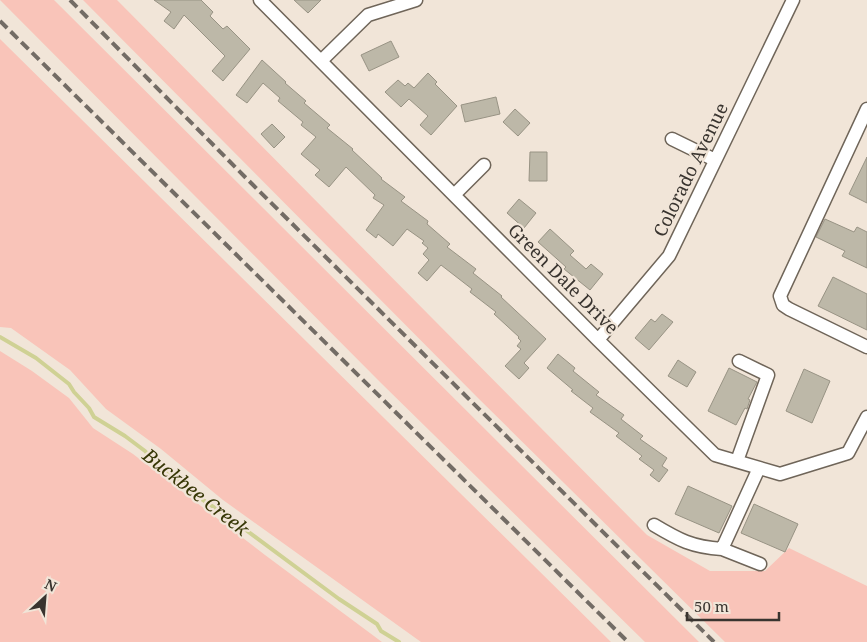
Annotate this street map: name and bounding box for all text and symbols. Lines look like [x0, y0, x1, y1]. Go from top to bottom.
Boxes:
street label: Colorado Avenue [647, 99, 733, 240]
street label: Green Dale Drive [503, 218, 624, 339]
water label: Buckbee Creek [137, 442, 255, 542]
north arrow [20, 572, 70, 622]
text: N [42, 574, 60, 596]
scale bar [687, 590, 780, 622]
text: 50 m [694, 596, 729, 616]

